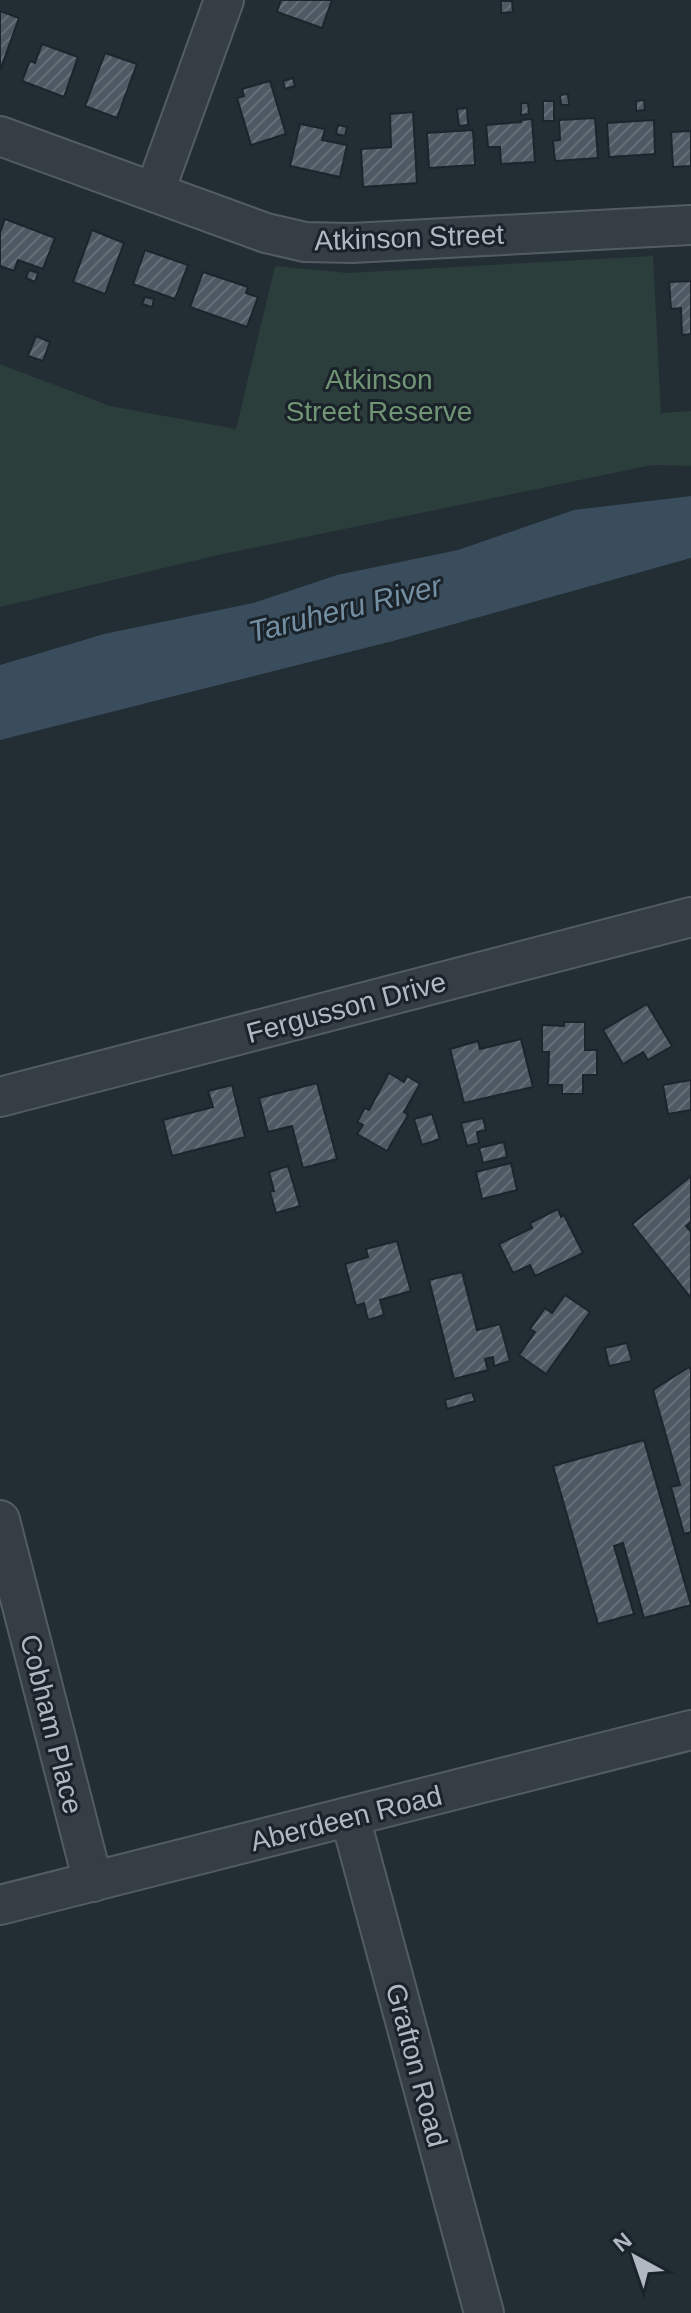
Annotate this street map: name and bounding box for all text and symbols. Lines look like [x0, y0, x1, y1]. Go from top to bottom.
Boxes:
street label: Atkinson Street [314, 219, 505, 256]
park label: Atkinson Street Reserve [286, 364, 472, 427]
water label: Taruheru River [245, 568, 446, 648]
street label: Fergusson Drive [243, 966, 449, 1049]
street label: Cobham Place [14, 1631, 89, 1817]
street label: Aberdeen Road [247, 1780, 445, 1857]
street label: Grafton Road [380, 1980, 453, 2150]
north arrow [595, 2217, 675, 2297]
text: N [608, 2227, 637, 2257]

